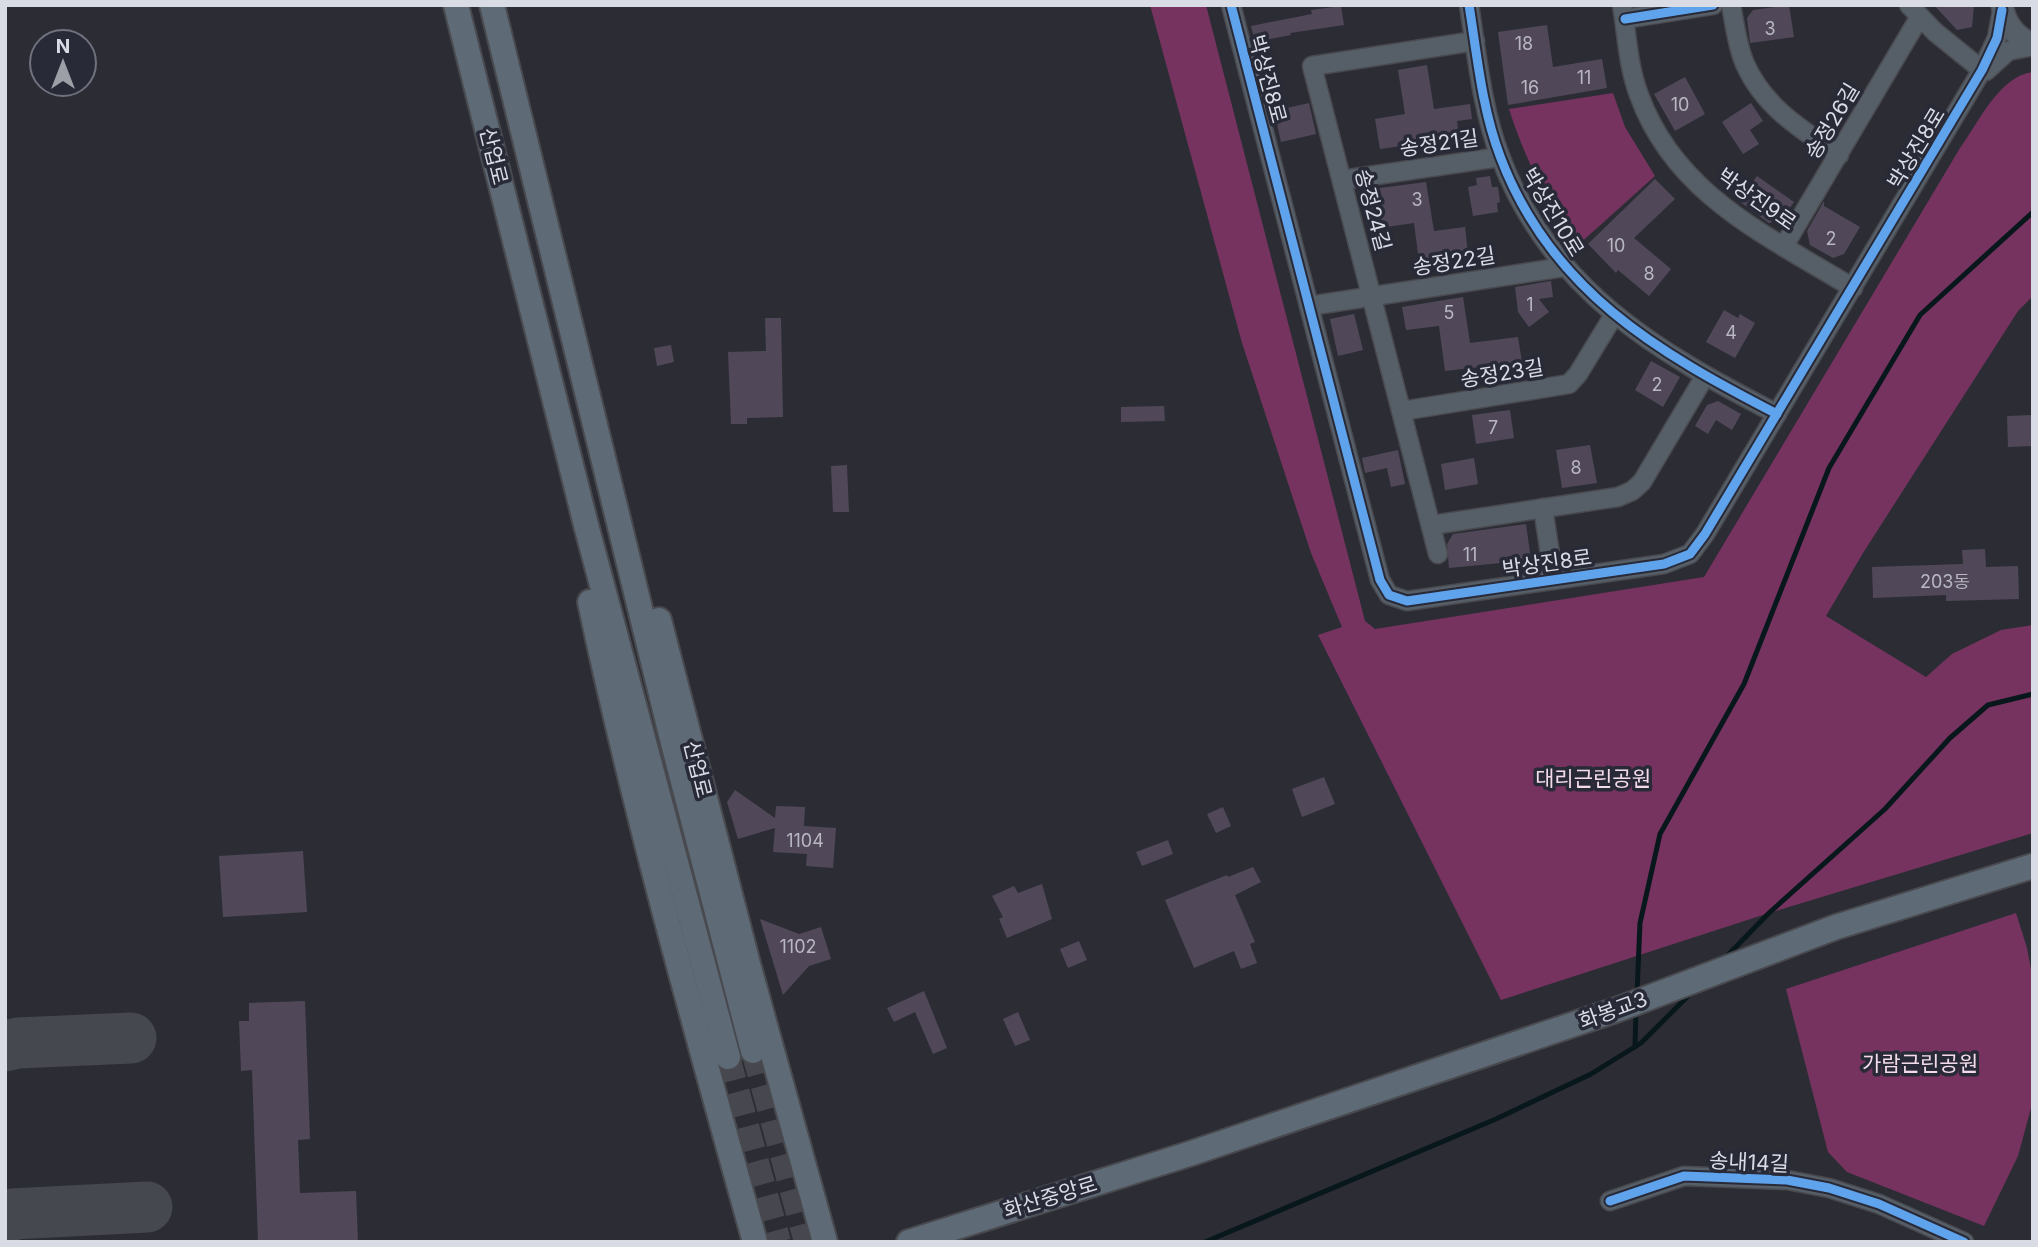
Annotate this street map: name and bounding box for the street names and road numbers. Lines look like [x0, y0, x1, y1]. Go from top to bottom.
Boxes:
street label: 박상진8로 [1244, 32, 1292, 126]
street label: 송정26길 [1800, 79, 1864, 163]
street label: 박상진8로 [1882, 103, 1950, 193]
street label: 산업로 [475, 125, 513, 187]
street label: 송정21길 [1398, 125, 1480, 161]
street label: 박상진10로 [1517, 163, 1589, 261]
street label: 박상진9로 [1713, 163, 1801, 235]
street label: 송정24길 [1350, 166, 1396, 254]
street label: 송정22길 [1411, 242, 1497, 280]
street label: 송정23길 [1459, 354, 1545, 392]
street label: 박상진8로 [1501, 544, 1593, 582]
street label: 산업로 [679, 738, 717, 800]
street label: 화봉교3 [1575, 986, 1651, 1034]
street label: 송내14길 [1708, 1147, 1790, 1177]
street label: 화산중앙로 [1000, 1171, 1100, 1223]

